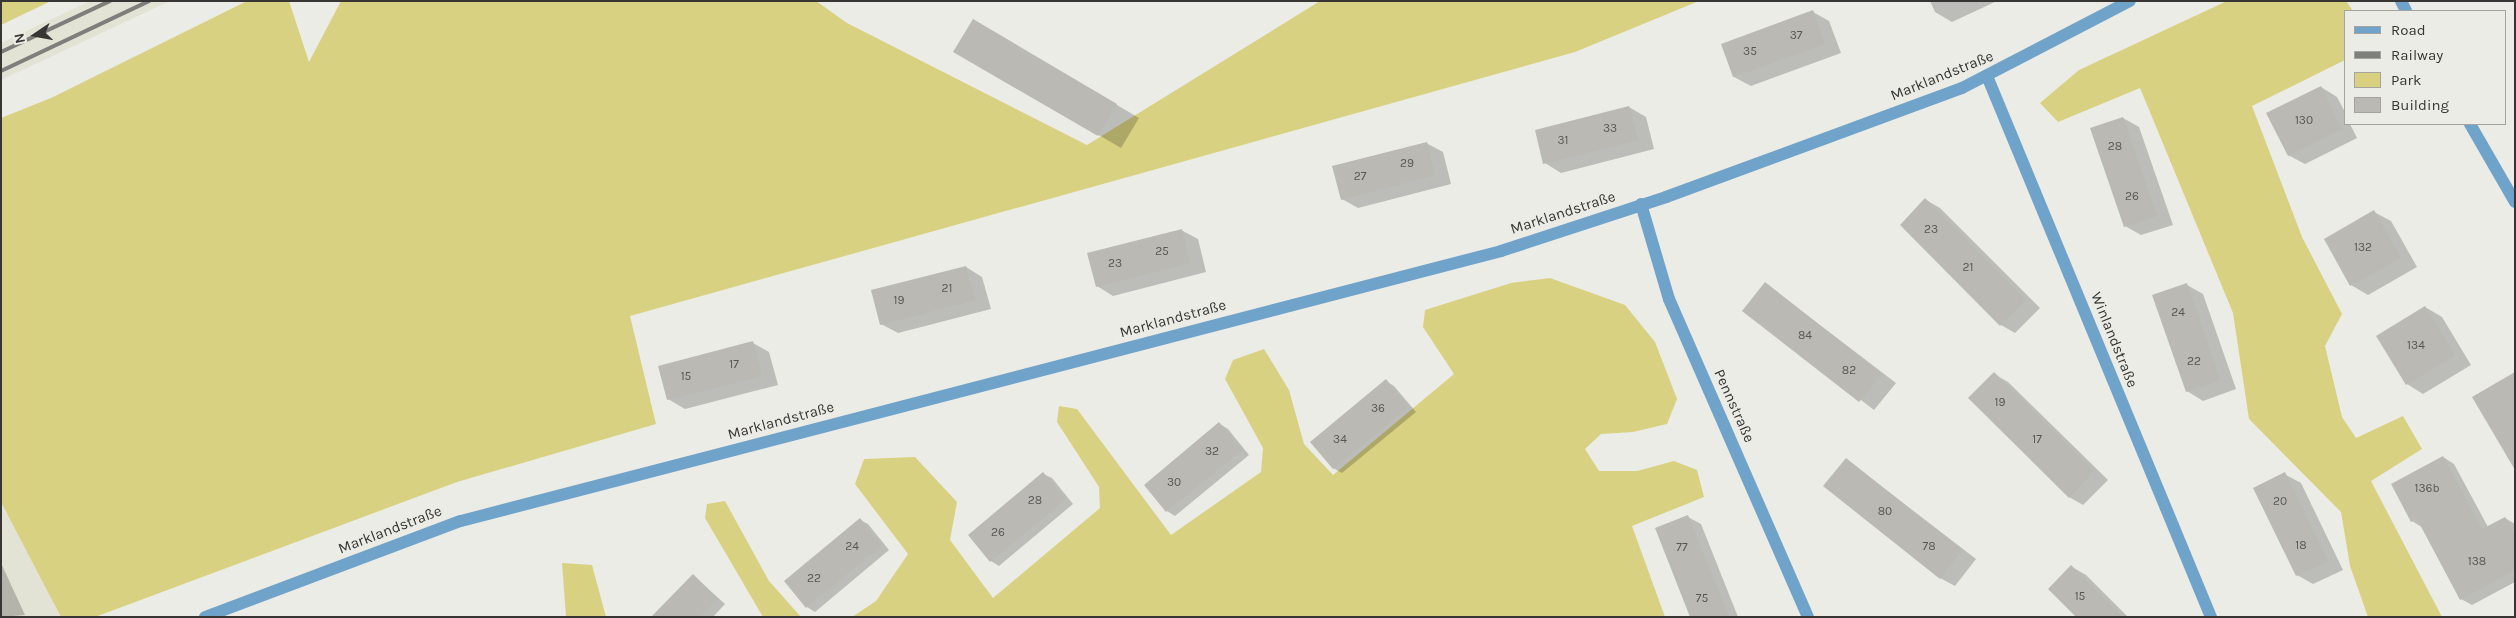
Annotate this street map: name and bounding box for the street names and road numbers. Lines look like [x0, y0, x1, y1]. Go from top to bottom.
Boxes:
street label: Marklandstraße [1888, 47, 1996, 105]
street label: Marklandstraße [1508, 188, 1618, 238]
street label: Winlandstraße [2087, 290, 2141, 390]
street label: Marklandstraße [1118, 296, 1228, 342]
street label: Pennstraße [1710, 367, 1758, 445]
street label: Marklandstraße [726, 398, 836, 444]
street label: Marklandstraße [336, 502, 444, 558]

